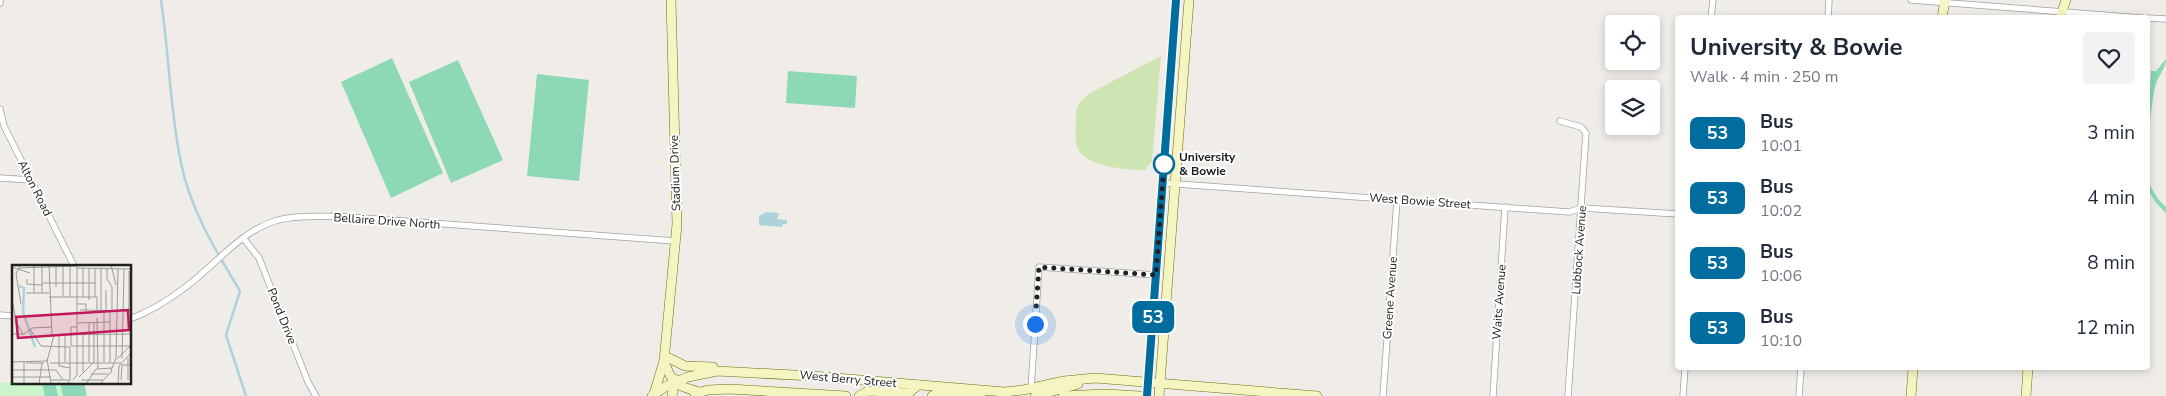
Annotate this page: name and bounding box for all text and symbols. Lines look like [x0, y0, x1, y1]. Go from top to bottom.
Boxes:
map controls [1605, 15, 1660, 135]
button: locate [1605, 15, 1660, 70]
text: University & Bowie [1690, 31, 1903, 63]
button: heart [2083, 32, 2135, 84]
text: Walk · 4 min · 250 m [1690, 66, 1838, 88]
button: layers [1605, 80, 1660, 135]
text: Bus [1760, 109, 1793, 135]
text: 3 min [2087, 120, 2135, 146]
text: 53 [1707, 121, 1728, 145]
street label: Stadium Drive [666, 135, 684, 211]
text: 10:01 [1760, 135, 1802, 157]
place label: University & Bowie [1179, 149, 1236, 179]
marker: University & Bowie [1153, 153, 1175, 175]
street label: Alton Road [14, 157, 56, 219]
text: Bus [1760, 174, 1793, 200]
text: 4 min [2087, 185, 2135, 211]
text: 53 [1707, 186, 1728, 210]
street label: West Bowie Street [1369, 189, 1472, 213]
text: 10:02 [1760, 200, 1802, 222]
street label: Lubbock Avenue [1568, 205, 1590, 295]
street label: Bellaire Drive North [333, 209, 441, 233]
text: Bus [1760, 239, 1793, 265]
text: 8 min [2087, 250, 2135, 276]
text: 53 [1707, 251, 1728, 275]
street label: Greene Avenue [1379, 256, 1401, 340]
street label: Waits Avenue [1488, 264, 1510, 340]
inset map [12, 265, 131, 384]
text: 10:06 [1760, 265, 1802, 287]
street label: Pond Drive [263, 285, 301, 347]
line badge: 53 [1130, 301, 1176, 333]
text: Bus [1760, 304, 1793, 330]
text: 53 [1142, 305, 1164, 329]
your location [1023, 312, 1048, 337]
text: 12 min [2076, 315, 2135, 341]
text: 53 [1707, 316, 1728, 340]
text: 10:10 [1760, 330, 1802, 352]
street label: West Berry Street [799, 367, 898, 391]

